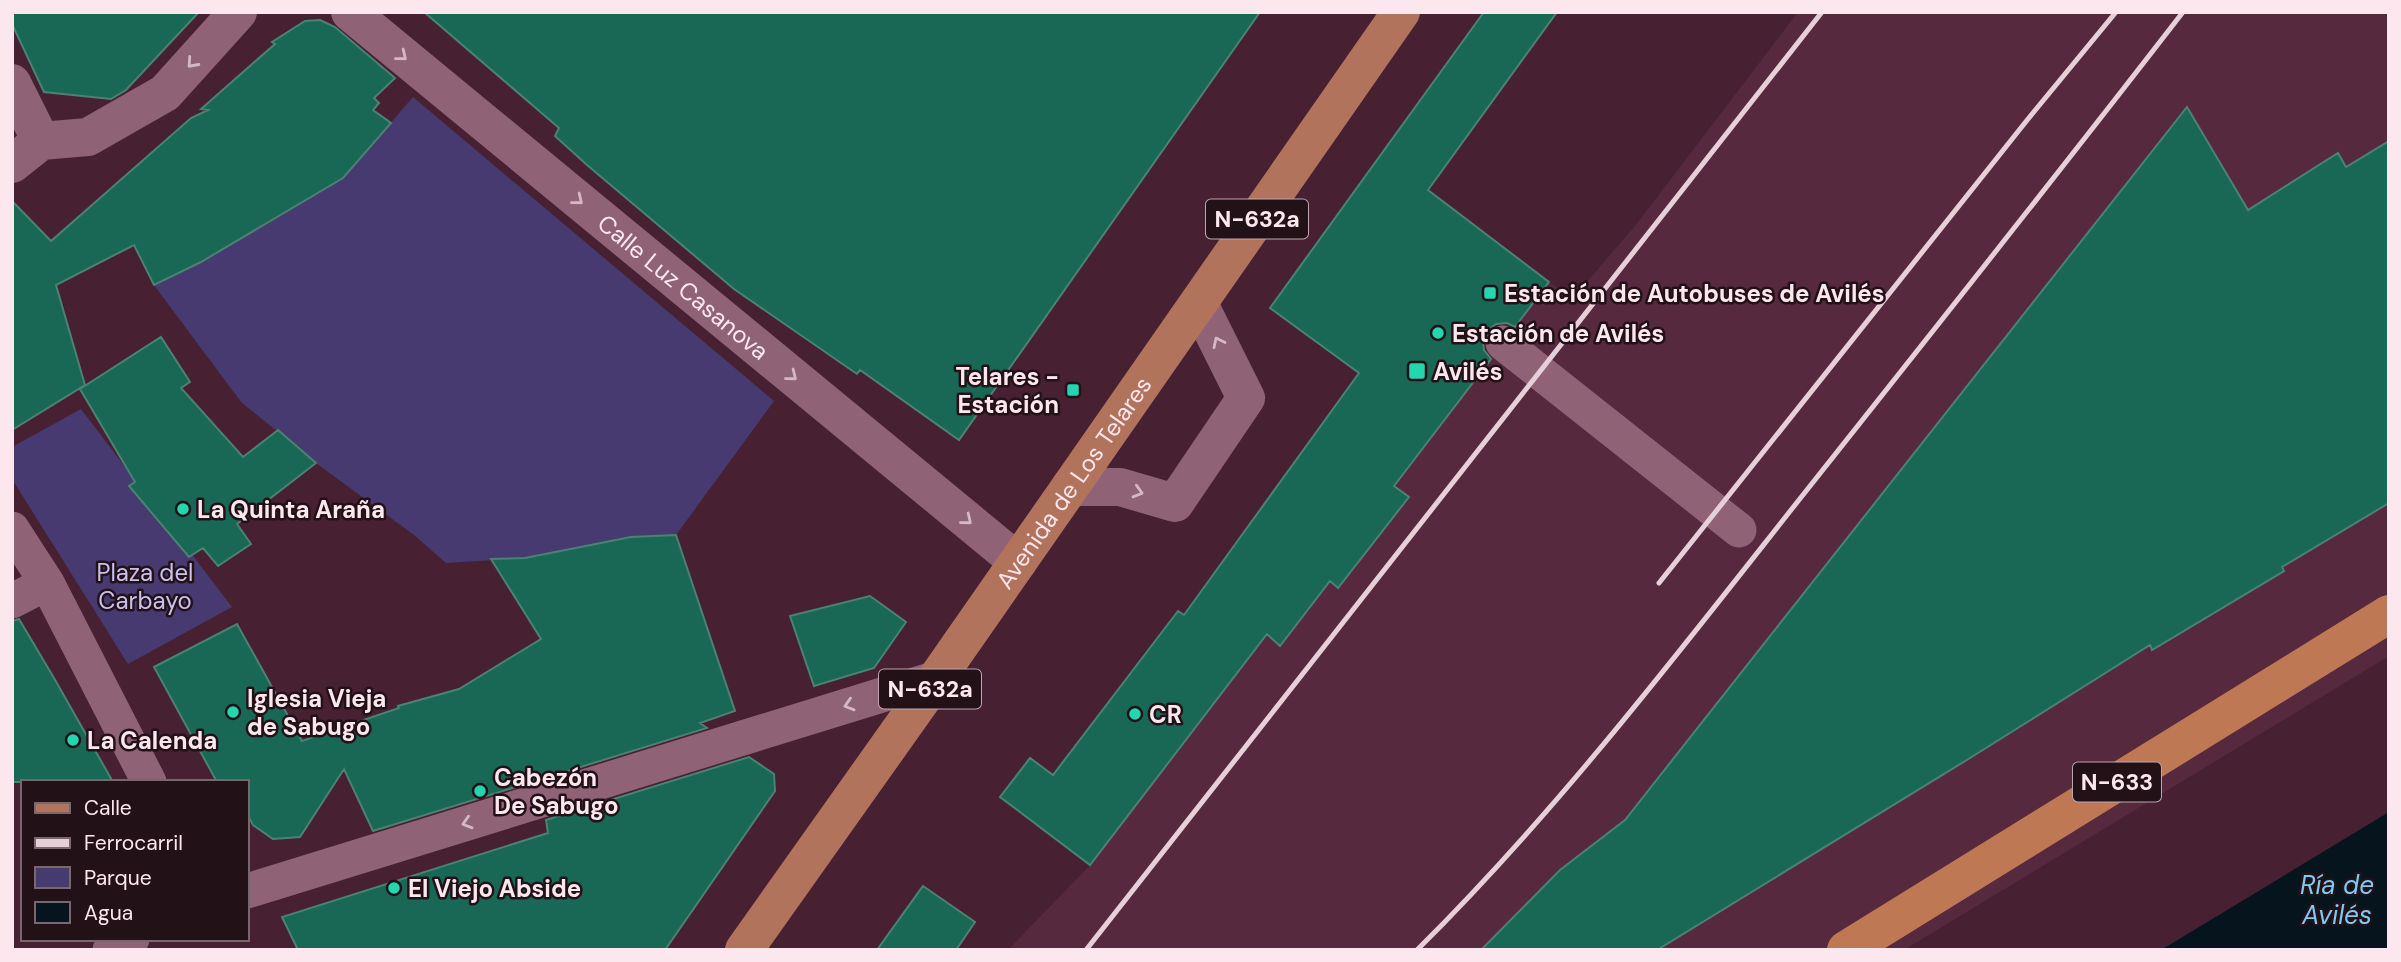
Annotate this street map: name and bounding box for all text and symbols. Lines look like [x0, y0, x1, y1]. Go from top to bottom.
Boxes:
one-way arrow [395, 47, 407, 60]
one-way arrow [188, 55, 200, 68]
one-way arrow [570, 192, 583, 204]
road number: N-632a [1206, 200, 1308, 238]
street label: Calle Luz Casanova [592, 207, 775, 366]
place label: Estación de Autobuses de Avilés [1504, 278, 1885, 309]
marker: Estación de Autobuses de Avilés [1482, 285, 1498, 301]
place label: Estación de Avilés [1452, 318, 1664, 349]
marker: Estación de Avilés [1430, 325, 1446, 341]
one-way arrow [1212, 337, 1226, 349]
place label: Avilés [1433, 356, 1502, 387]
place label: Telares - Estación [956, 361, 1059, 420]
marker: Avilés [1407, 361, 1427, 381]
one-way arrow [784, 367, 796, 380]
street label: Avenida de Los Telares [989, 370, 1158, 595]
marker: Telares - Estación [1065, 382, 1081, 398]
one-way arrow [1131, 484, 1143, 499]
place label: La Quinta Araña [197, 494, 385, 525]
marker: La Quinta Araña [175, 501, 191, 517]
one-way arrow [959, 512, 972, 524]
park label: Plaza del Carbayo [97, 557, 193, 616]
road number: N-632a [879, 670, 981, 708]
place label: Iglesia Vieja de Sabugo [247, 683, 386, 742]
one-way arrow [843, 697, 855, 712]
place label: CR [1149, 699, 1182, 730]
marker: Iglesia Vieja de Sabugo [225, 704, 241, 720]
marker: CR [1127, 706, 1143, 722]
place label: La Calenda [87, 725, 217, 756]
marker: La Calenda [65, 732, 81, 748]
place label: Cabezón De Sabugo [494, 762, 619, 821]
road number: N-633 [2073, 762, 2161, 802]
legend [21, 780, 248, 941]
marker: Cabezón De Sabugo [472, 783, 488, 799]
text: Calle [84, 794, 132, 822]
one-way arrow [462, 815, 474, 829]
text: Ferrocarril [84, 829, 183, 857]
text: Parque [84, 864, 152, 892]
water label: Ría de Avilés [2300, 868, 2374, 932]
place label: El Viejo Abside [408, 873, 581, 904]
marker: El Viejo Abside [386, 880, 402, 896]
text: Agua [84, 899, 133, 927]

